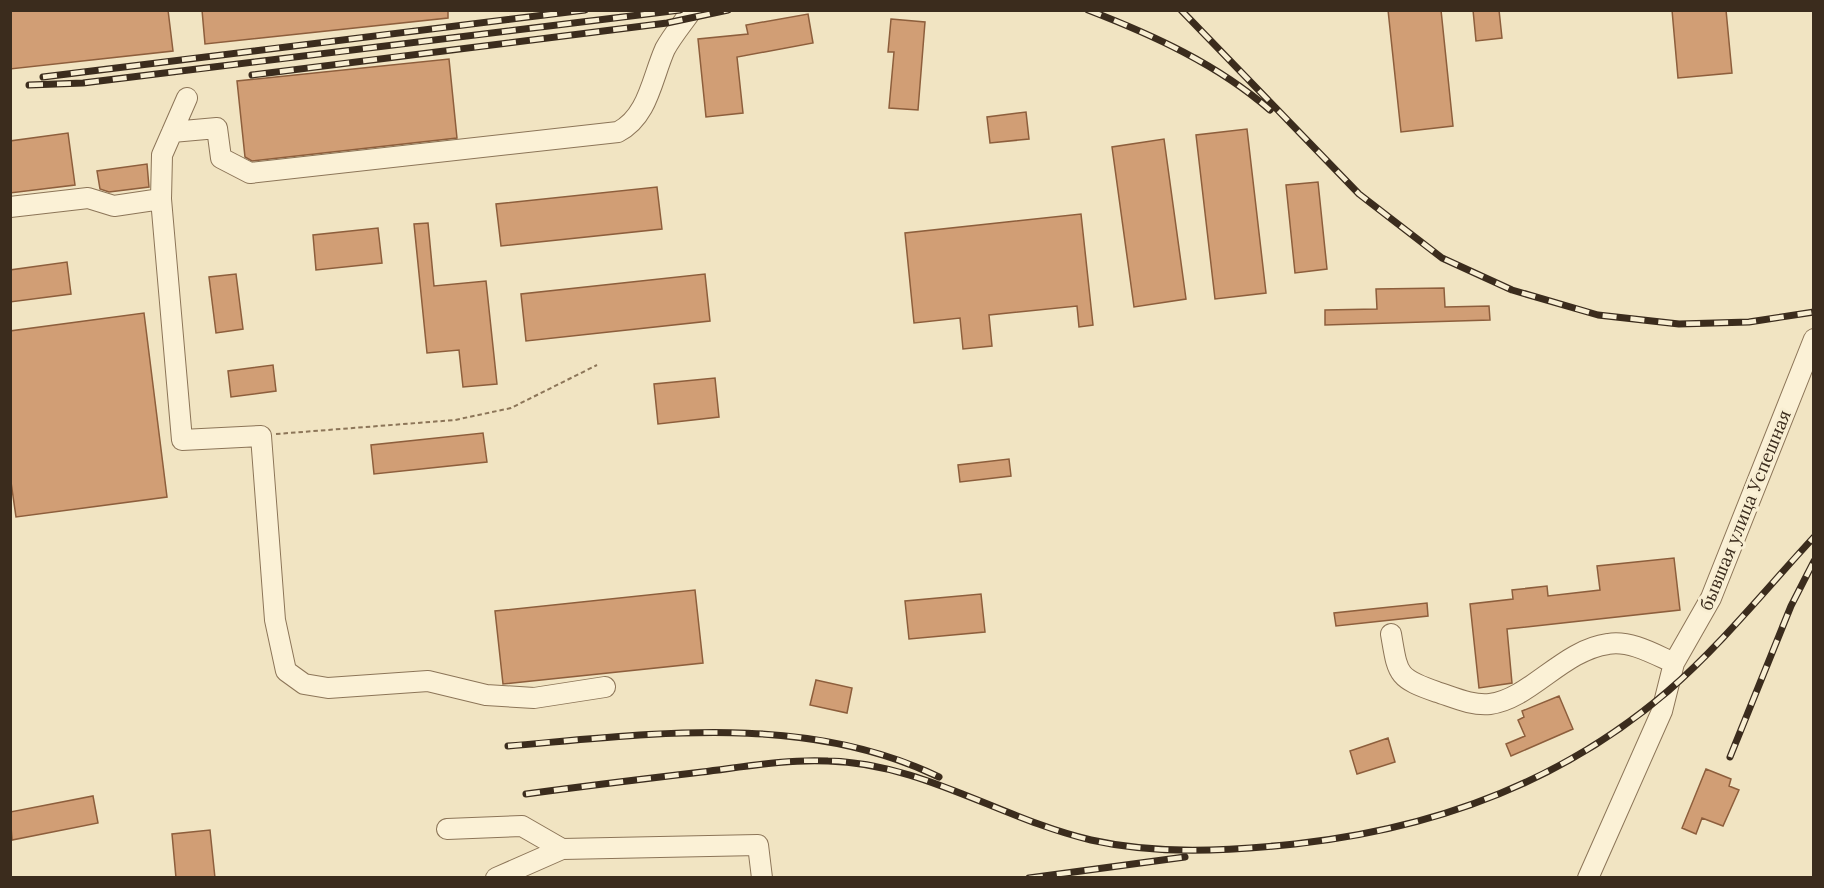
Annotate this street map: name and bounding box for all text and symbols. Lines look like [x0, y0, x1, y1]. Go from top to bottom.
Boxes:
street label: бывшая улица Успешная [1694, 406, 1796, 614]

